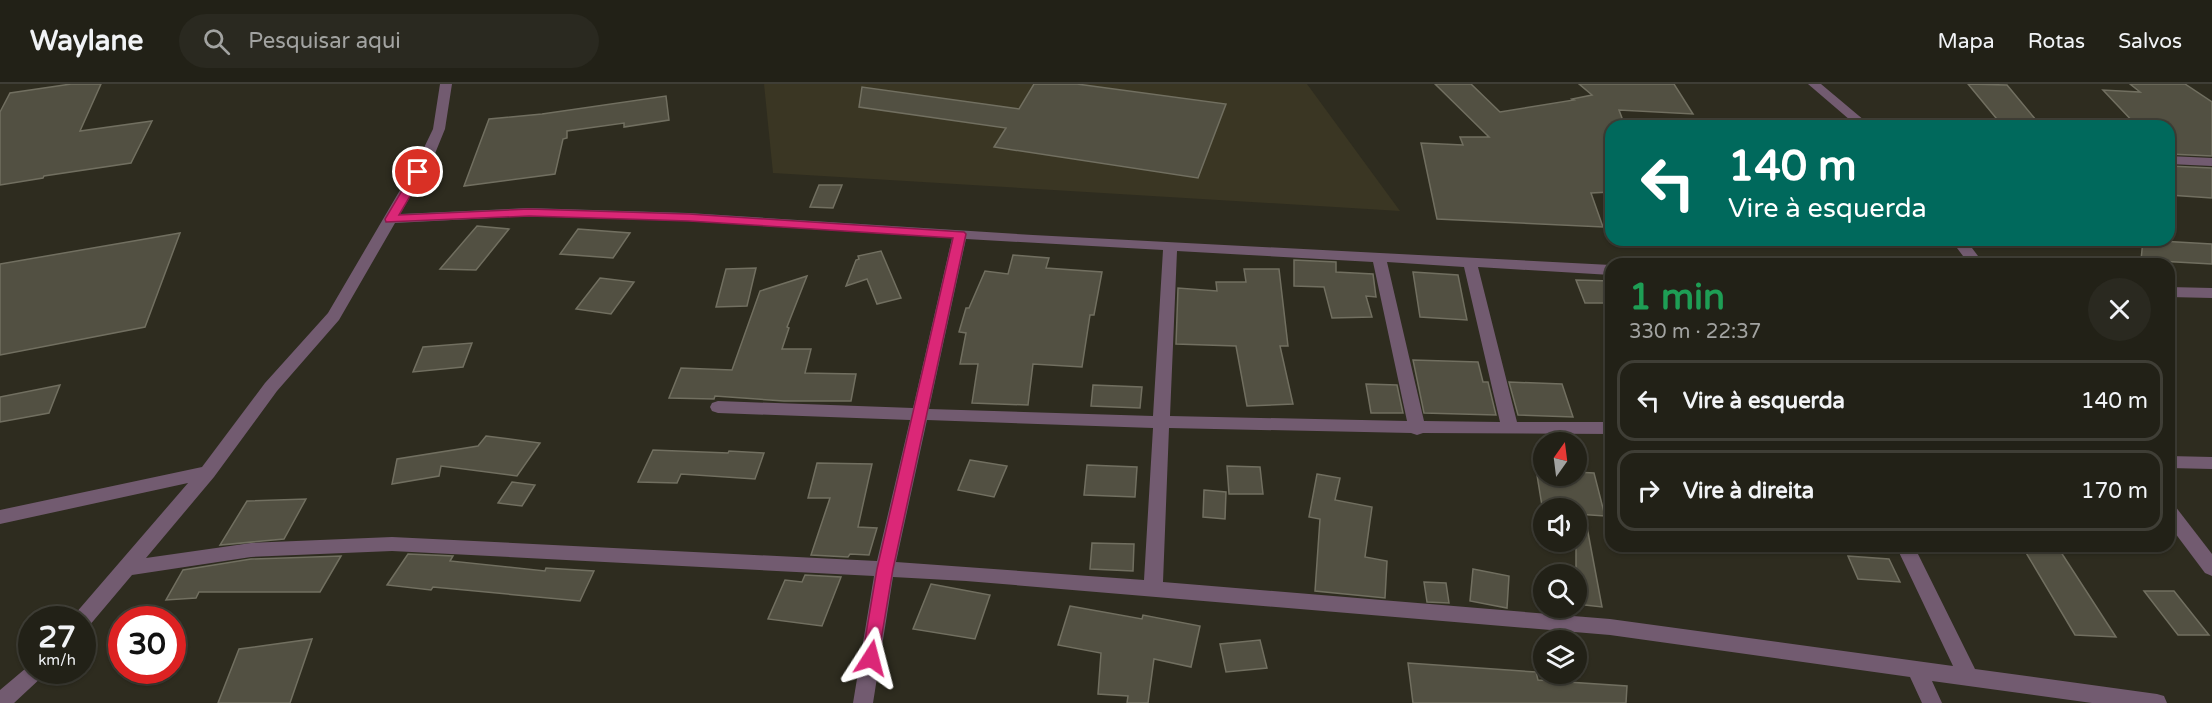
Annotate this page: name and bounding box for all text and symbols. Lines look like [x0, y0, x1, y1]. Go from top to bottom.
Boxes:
search box [179, 14, 599, 68]
text: Waylane [30, 24, 143, 58]
icon: search [200, 25, 233, 58]
text: Pesquisar aqui [248, 28, 401, 54]
text: Mapa [1937, 29, 1995, 54]
text: Rotas [2028, 29, 2085, 54]
text: Salvos [2118, 29, 2182, 54]
text: 140 m [1728, 141, 1857, 192]
icon: left [1629, 144, 1707, 222]
pin [392, 146, 443, 197]
icon: arrive [401, 155, 434, 188]
text: Vire à esquerda [1728, 192, 1927, 225]
text: 1 min [1629, 276, 1725, 319]
button: close [2088, 278, 2151, 341]
text: 330 m · 22:37 [1629, 320, 1761, 344]
icon: left [1632, 384, 1665, 417]
text: Vire à esquerda [1683, 388, 1845, 414]
text: 140 m [2081, 388, 2148, 414]
north arrow [1533, 432, 1587, 486]
map controls [1533, 432, 1587, 684]
icon: right [1632, 474, 1665, 507]
text: Vire à direita [1683, 478, 1814, 504]
text: 170 m [2081, 478, 2148, 504]
button: sound [1533, 498, 1587, 552]
button: search [1533, 564, 1587, 618]
speed limit sign: 30 [108, 606, 186, 684]
text: 27 [38, 619, 76, 656]
position arrow [839, 626, 903, 690]
button: layers [1533, 630, 1587, 684]
text: km/h [38, 651, 76, 669]

